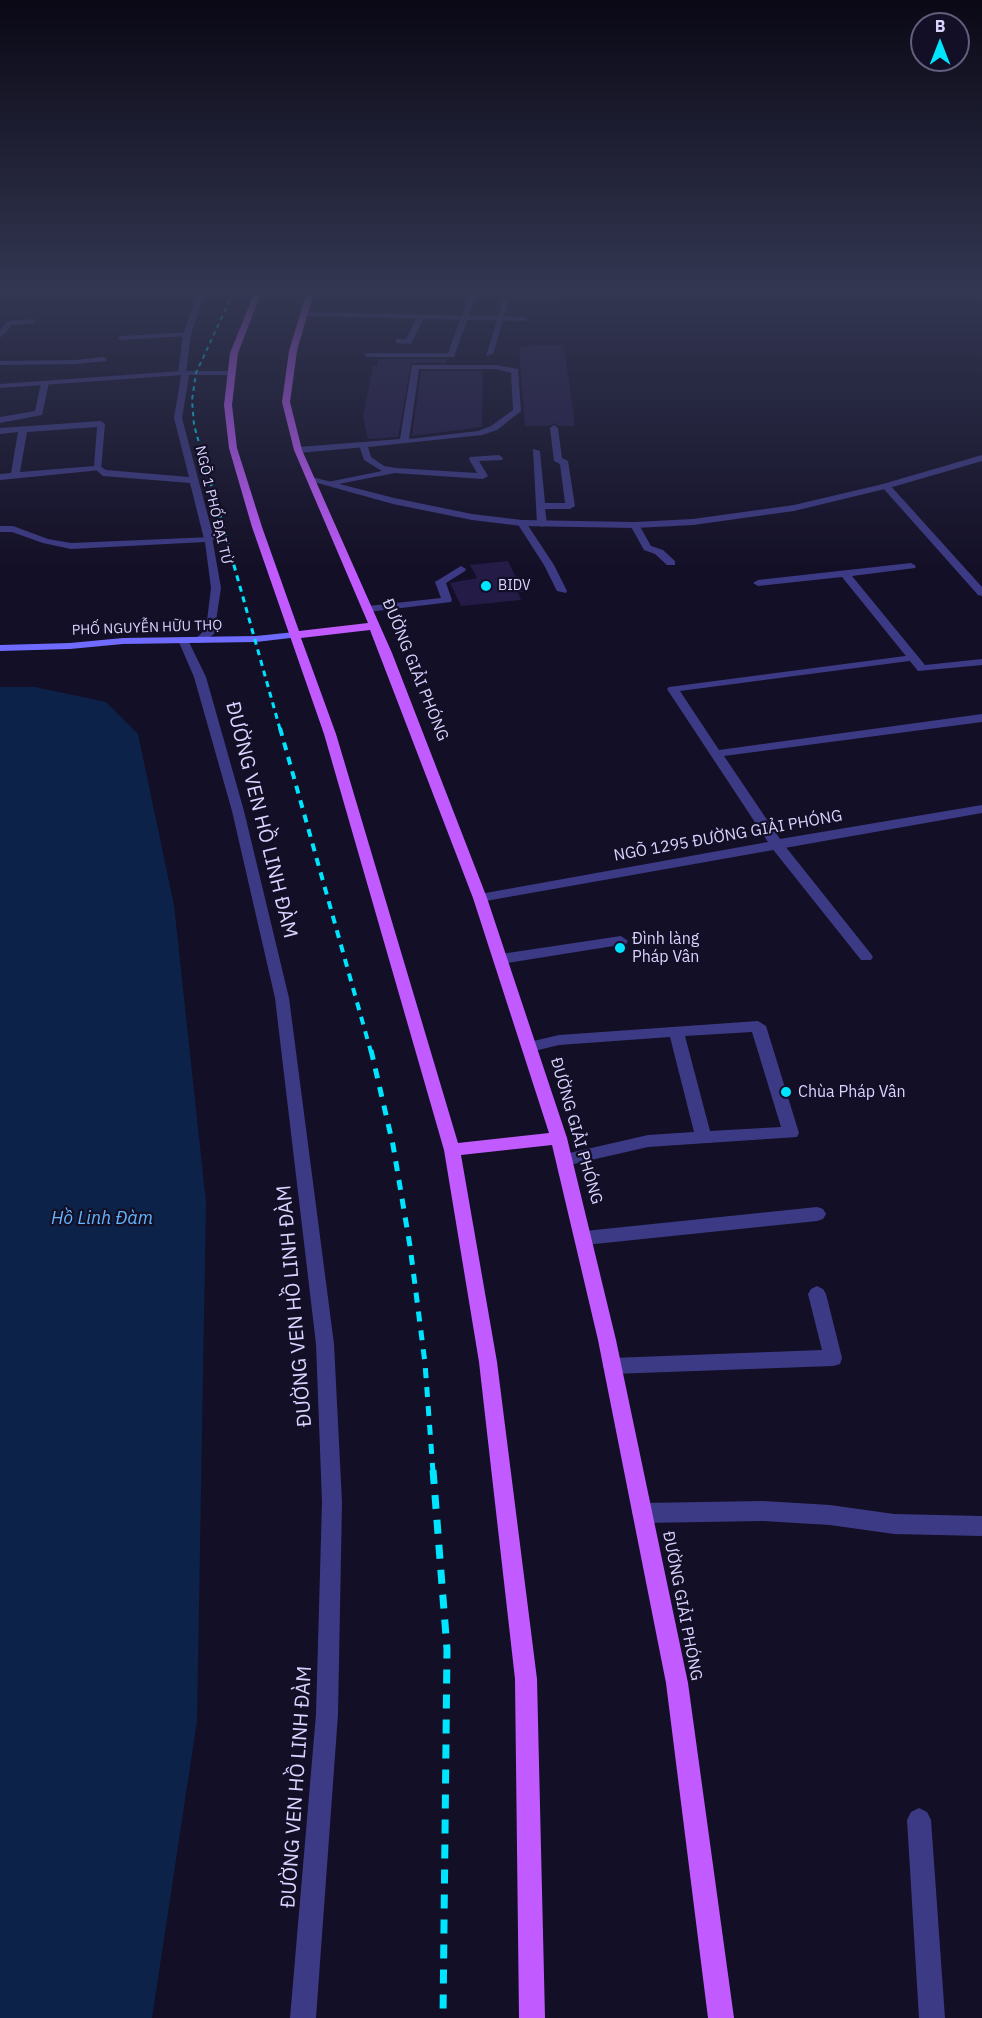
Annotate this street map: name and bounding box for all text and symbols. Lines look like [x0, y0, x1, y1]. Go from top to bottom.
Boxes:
north arrow [910, 12, 970, 72]
text: B [935, 16, 945, 36]
street label: NGÕ 1 PHỐ ĐẠI TỪ [191, 444, 235, 566]
place label: BIDV [498, 578, 530, 594]
marker: BIDV [479, 579, 493, 593]
street label: ĐƯỜNG GIẢI PHÓNG [378, 596, 452, 744]
street label: PHỐ NGUYỄN HỮU THỌ [72, 617, 222, 639]
street label: ĐƯỜNG VEN HỒ LINH ĐÀM [220, 699, 302, 941]
street label: NGÕ 1295 ĐƯỜNG GIẢI PHÓNG [612, 806, 844, 866]
place label: Đình làng Pháp Vân [632, 929, 699, 967]
marker: Đình làng Pháp Vân [613, 941, 627, 955]
street label: ĐƯỜNG GIẢI PHÓNG [546, 1055, 606, 1207]
place label: Chùa Pháp Vân [798, 1082, 906, 1102]
marker: Chùa Pháp Vân [779, 1085, 793, 1099]
street label: ĐƯỜNG VEN HỒ LINH ĐÀM [272, 1184, 318, 1428]
water label: Hồ Linh Đàm [51, 1208, 153, 1230]
street label: ĐƯỜNG GIẢI PHÓNG [658, 1530, 706, 1682]
street label: ĐƯỜNG VEN HỒ LINH ĐÀM [277, 1665, 317, 1909]

